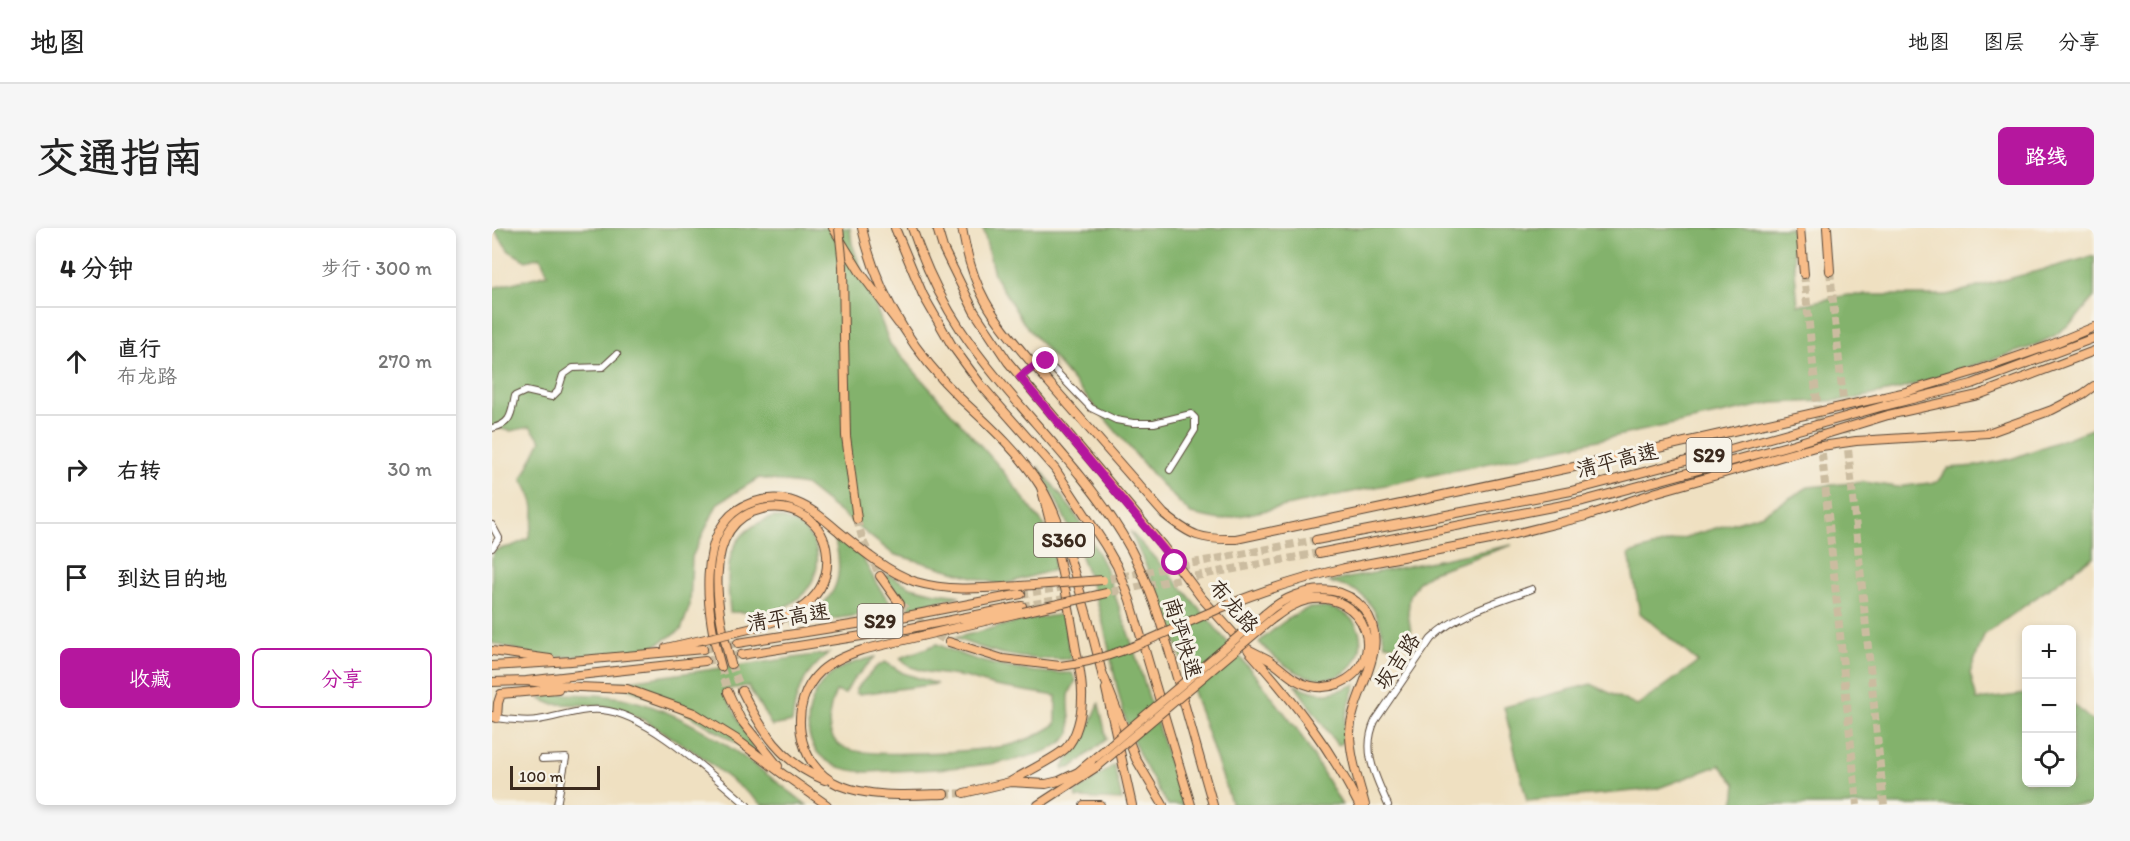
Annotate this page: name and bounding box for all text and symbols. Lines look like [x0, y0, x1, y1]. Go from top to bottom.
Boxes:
text: 地图 [30, 25, 86, 59]
text: 地图 [1908, 29, 1950, 54]
text: 图层 [1983, 29, 2025, 54]
text: 分享 [2058, 29, 2100, 54]
button: 路线 [1998, 127, 2094, 185]
text: 交通指南 [36, 132, 204, 183]
text: 4 分钟 [60, 252, 133, 284]
text: 步行 · 300 m [321, 256, 432, 280]
text: 直行 [117, 335, 161, 362]
icon: ahead [60, 345, 93, 378]
route end [1032, 347, 1058, 373]
text: 270 m [378, 349, 432, 373]
text: 布龙路 [117, 364, 177, 388]
street label: 清平高速 [1573, 438, 1661, 482]
road number: S29 [1686, 438, 1732, 472]
icon: right [60, 453, 93, 486]
text: 右转 [117, 457, 161, 484]
text: 30 m [387, 457, 432, 481]
road number: S360 [1034, 523, 1094, 557]
route start [1161, 549, 1187, 575]
icon: arrive [60, 561, 93, 594]
text: 到达目的地 [117, 565, 227, 592]
street label: 布龙路 [1204, 574, 1264, 638]
street label: 南坪快速 [1159, 594, 1207, 682]
street label: 清平高速 [745, 598, 831, 636]
road number: S29 [858, 604, 902, 638]
map controls [2022, 625, 2076, 787]
button: + [2022, 625, 2076, 679]
street label: 坂吉路 [1369, 628, 1425, 694]
button: 收藏 [60, 648, 240, 708]
button: 分享 [252, 648, 432, 708]
button: − [2022, 679, 2076, 733]
button: locate [2022, 733, 2076, 787]
scale bar [510, 763, 600, 790]
text: 100 m [519, 767, 563, 786]

